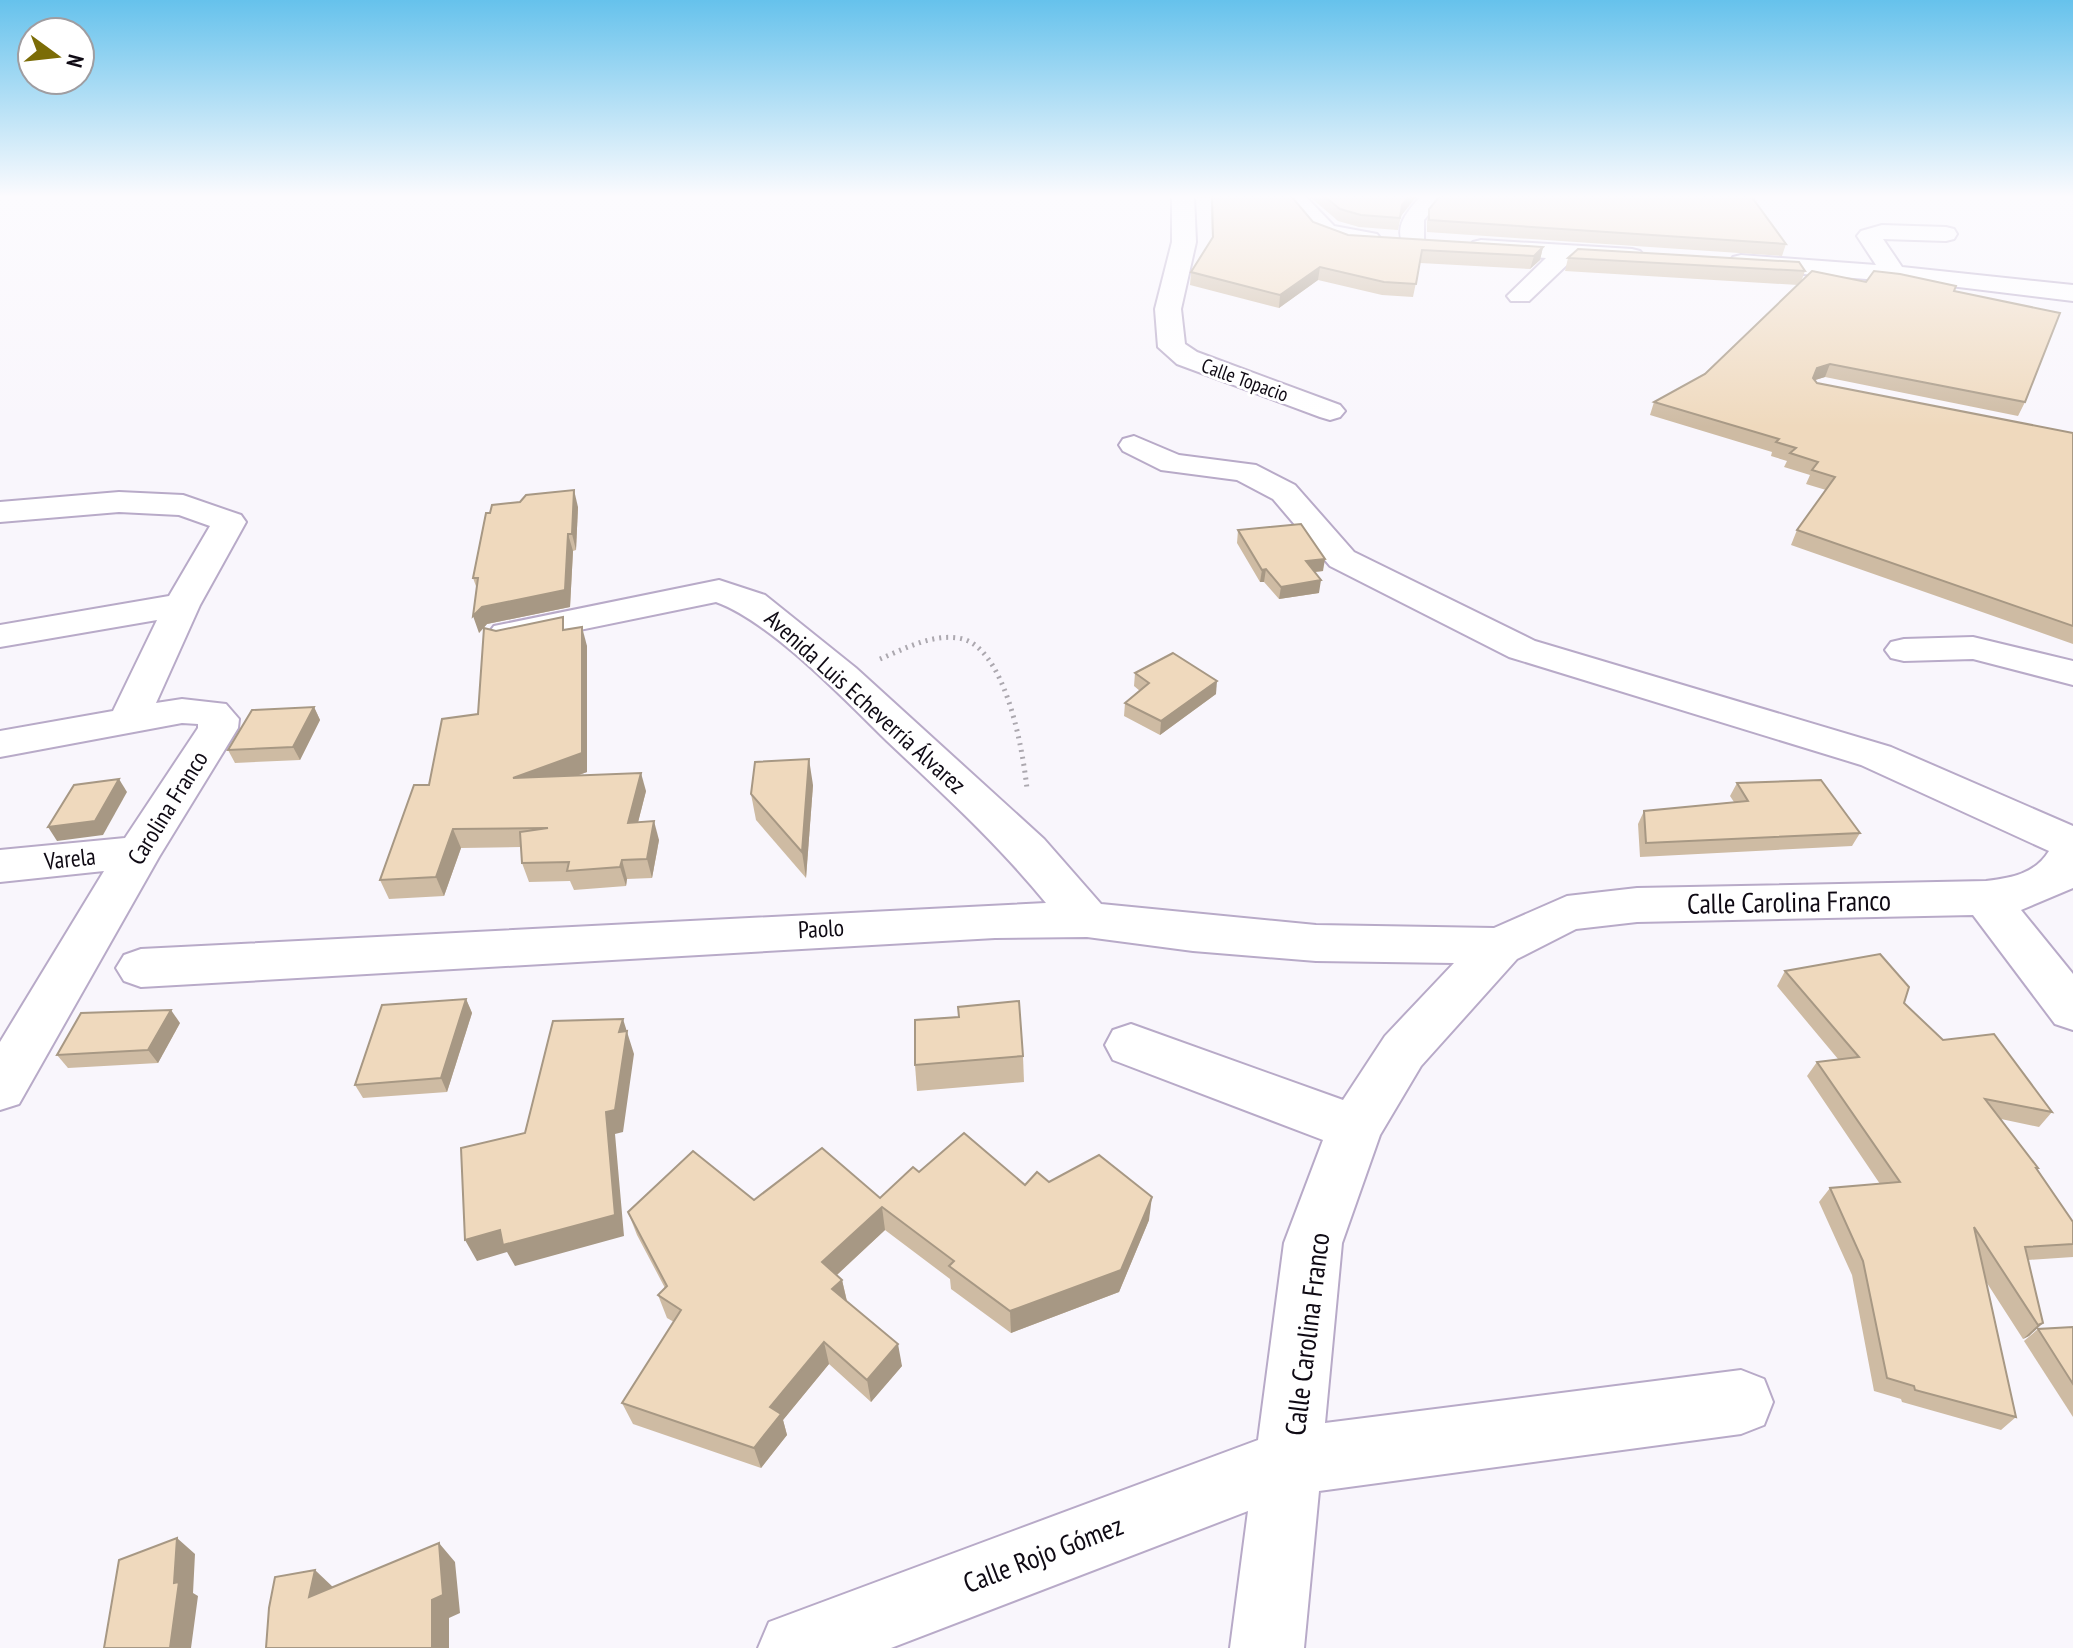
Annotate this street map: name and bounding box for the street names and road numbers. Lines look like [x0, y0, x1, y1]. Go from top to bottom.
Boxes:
street label: Calle Topacio [1198, 352, 1292, 408]
street label: Avenida Luis Echeverría Álvarez [758, 603, 972, 800]
street label: Carolina Franco [120, 745, 215, 870]
street label: Varela [42, 840, 97, 877]
street label: Calle Carolina Franco [1687, 881, 1891, 922]
street label: Paolo [797, 912, 845, 945]
street label: Calle Carolina Franco [1276, 1230, 1337, 1437]
street label: Calle Rojo Gómez [958, 1506, 1128, 1601]

